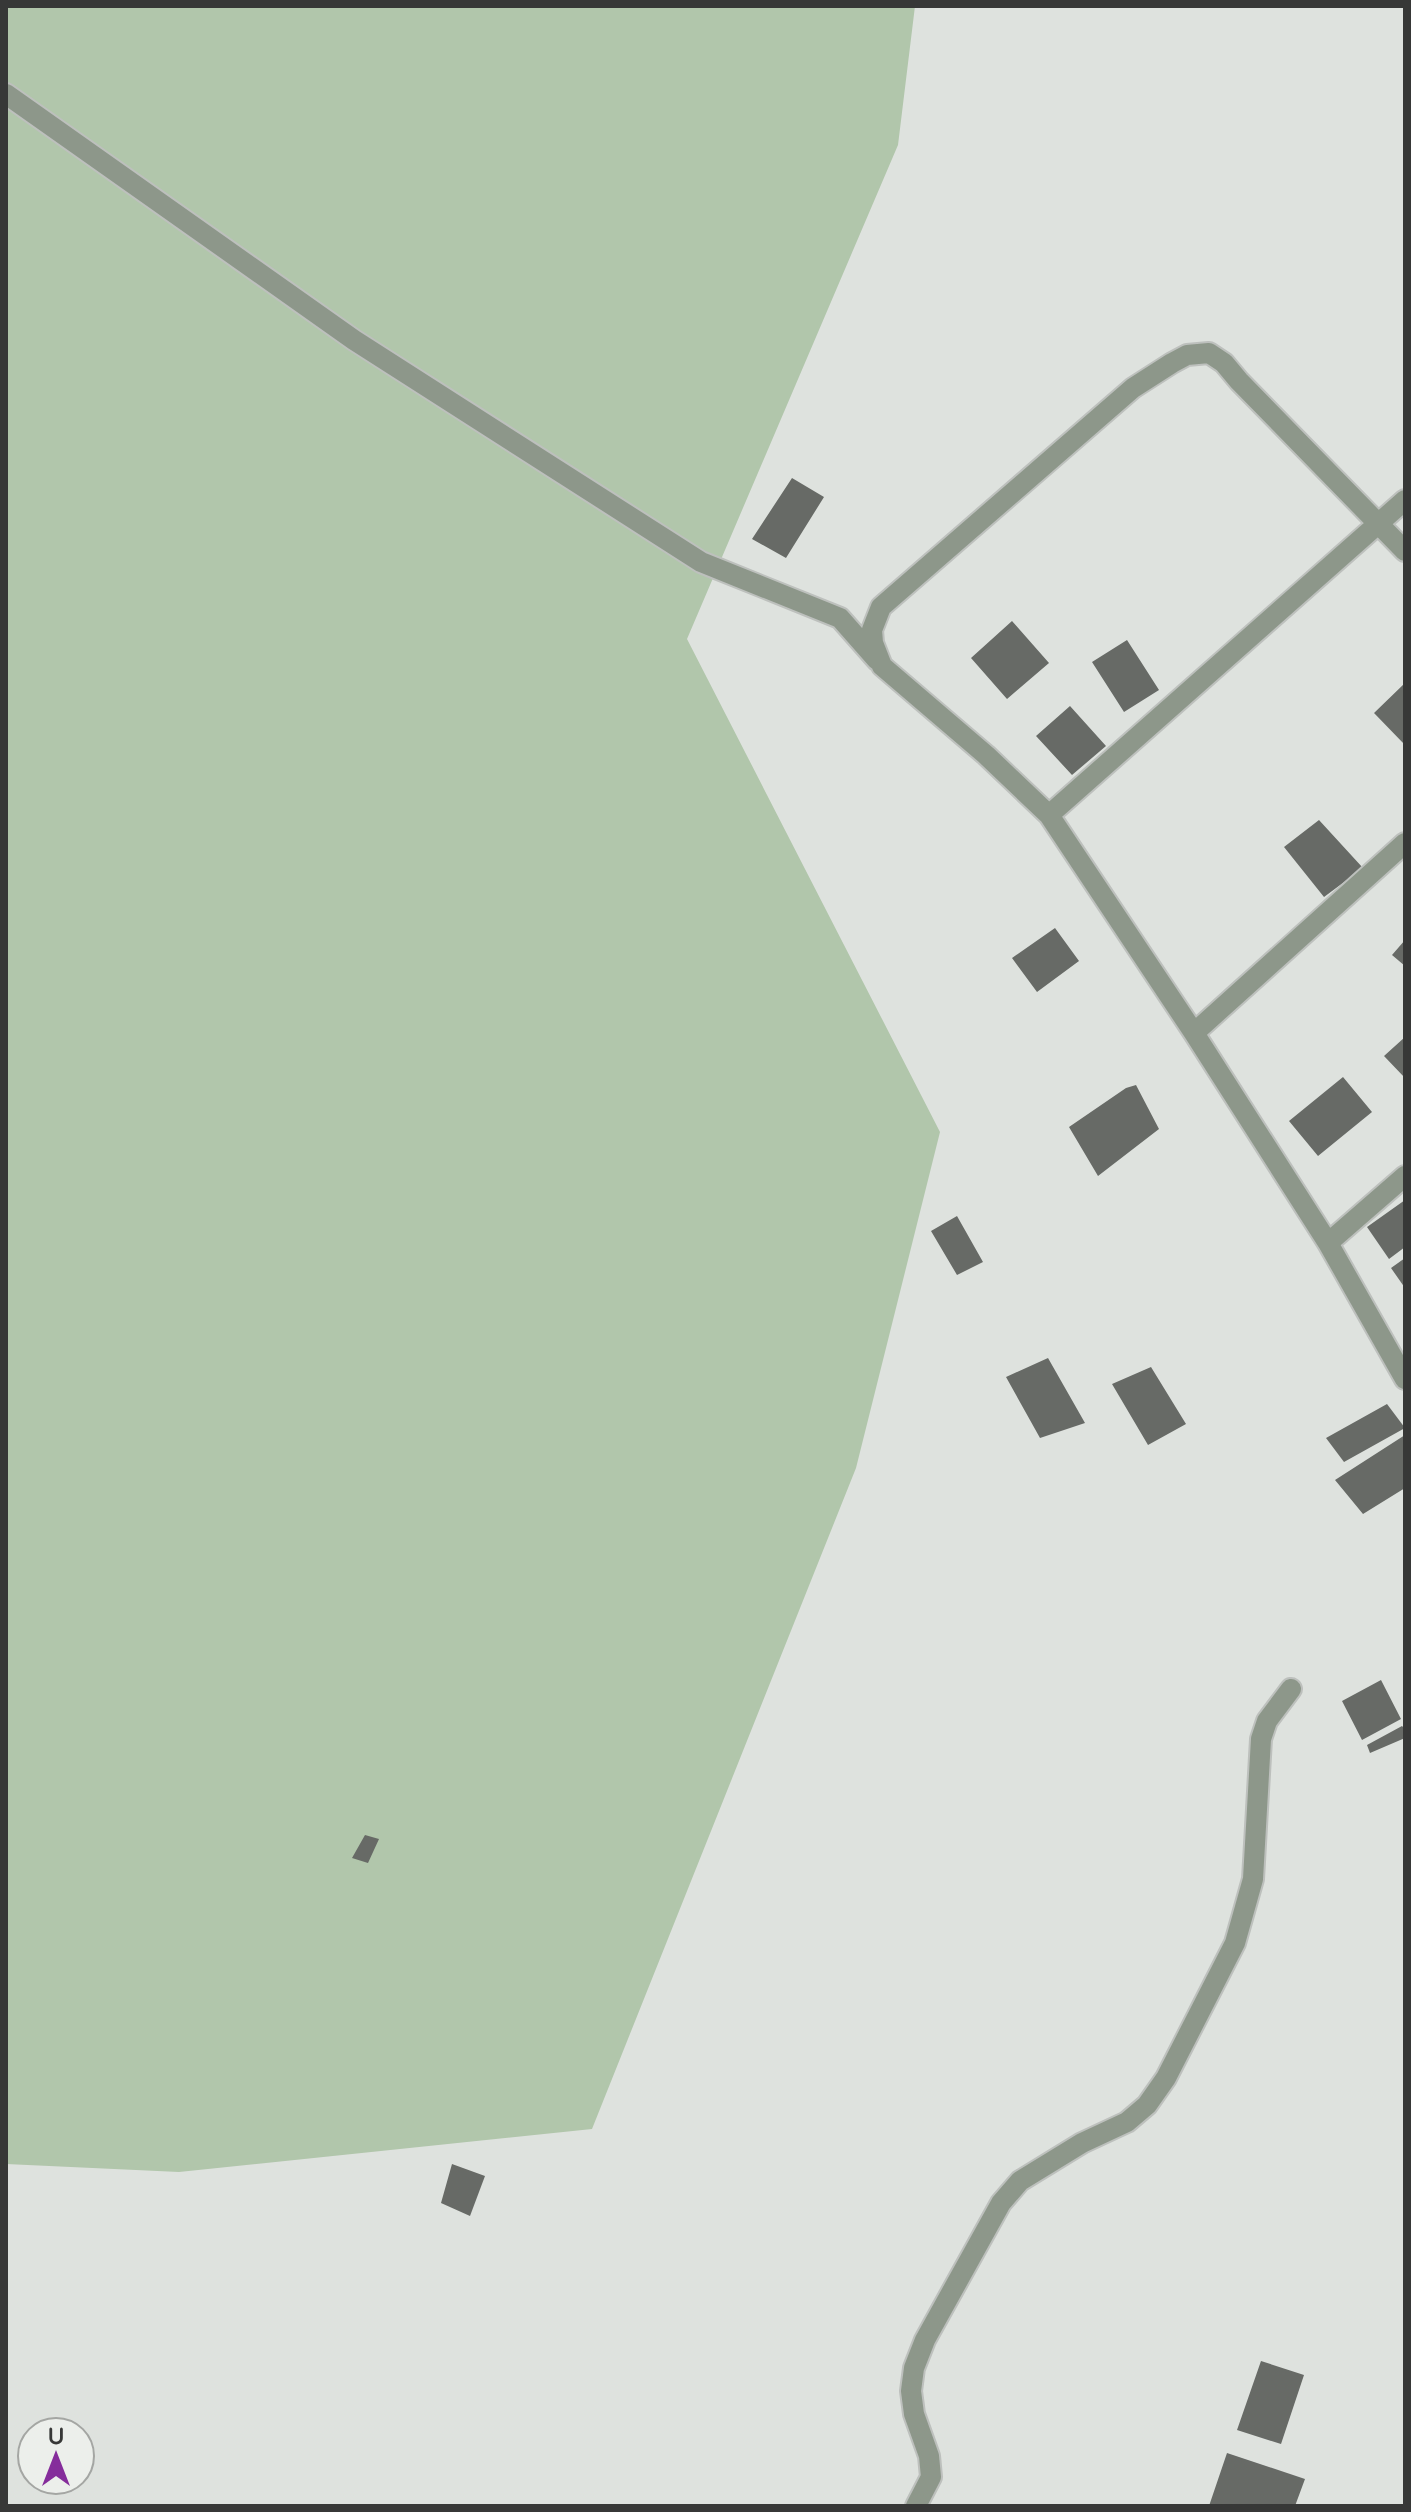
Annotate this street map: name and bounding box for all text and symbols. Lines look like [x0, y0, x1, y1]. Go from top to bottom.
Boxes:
north arrow [16, 2416, 96, 2496]
text: U [48, 2424, 64, 2450]

